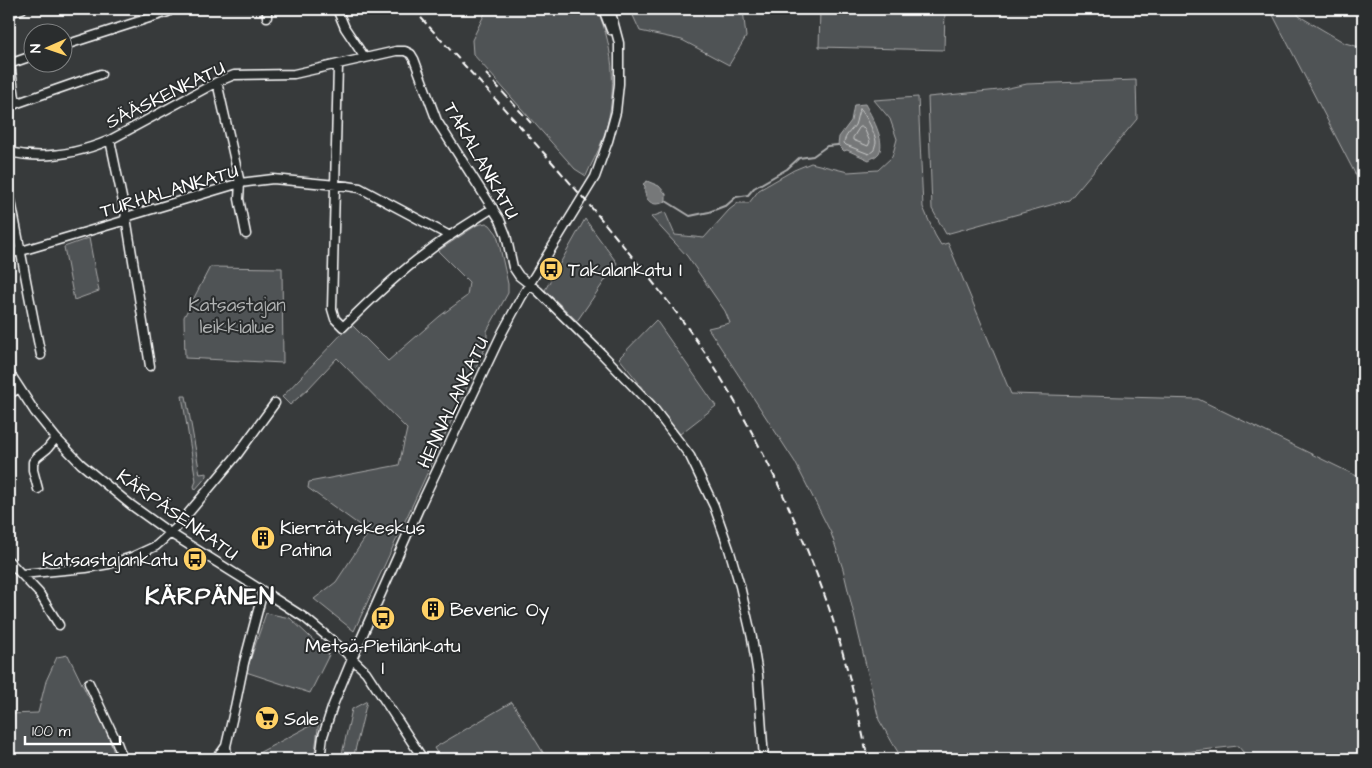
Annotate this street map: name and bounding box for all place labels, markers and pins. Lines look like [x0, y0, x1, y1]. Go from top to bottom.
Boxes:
bus stop icon: Takalankatu I [538, 256, 564, 282]
place label: Takalankatu I [568, 257, 682, 284]
place label: Kierrätyskeskus Patina [280, 515, 425, 564]
building icon: Kierrätyskeskus Patina [250, 525, 276, 551]
bus stop icon: Katsastajankatu [182, 546, 208, 572]
place label: Katsastajankatu [42, 547, 178, 574]
building icon: Bevenic Oy [420, 596, 446, 622]
place label: Bevenic Oy [450, 597, 550, 625]
bus stop icon: Metsä-Pietilänkatu I [370, 605, 396, 631]
place label: Metsä-Pietilänkatu I [305, 633, 461, 682]
supermarket icon: Sale [254, 705, 280, 731]
place label: Sale [284, 706, 319, 733]

